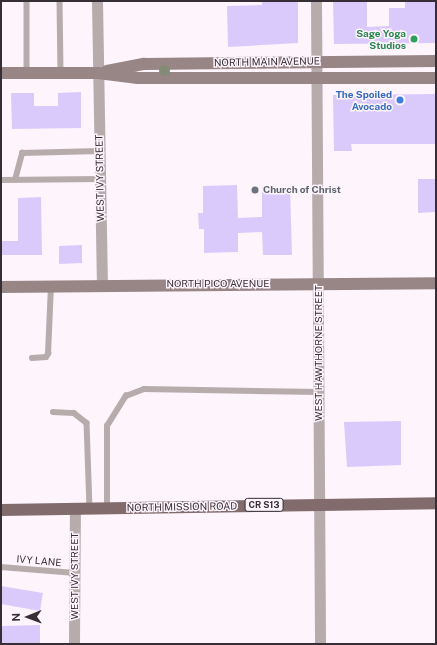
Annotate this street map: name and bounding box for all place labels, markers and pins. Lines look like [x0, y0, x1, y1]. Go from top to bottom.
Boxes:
place label: Sage Yoga Studios [356, 27, 406, 50]
marker: Sage Yoga Studios [409, 34, 419, 44]
place label: The Spoiled Avocado [336, 88, 392, 112]
marker: The Spoiled Avocado [395, 95, 405, 105]
place label: Church of Christ [263, 184, 341, 196]
marker: Church of Christ [250, 185, 260, 195]

